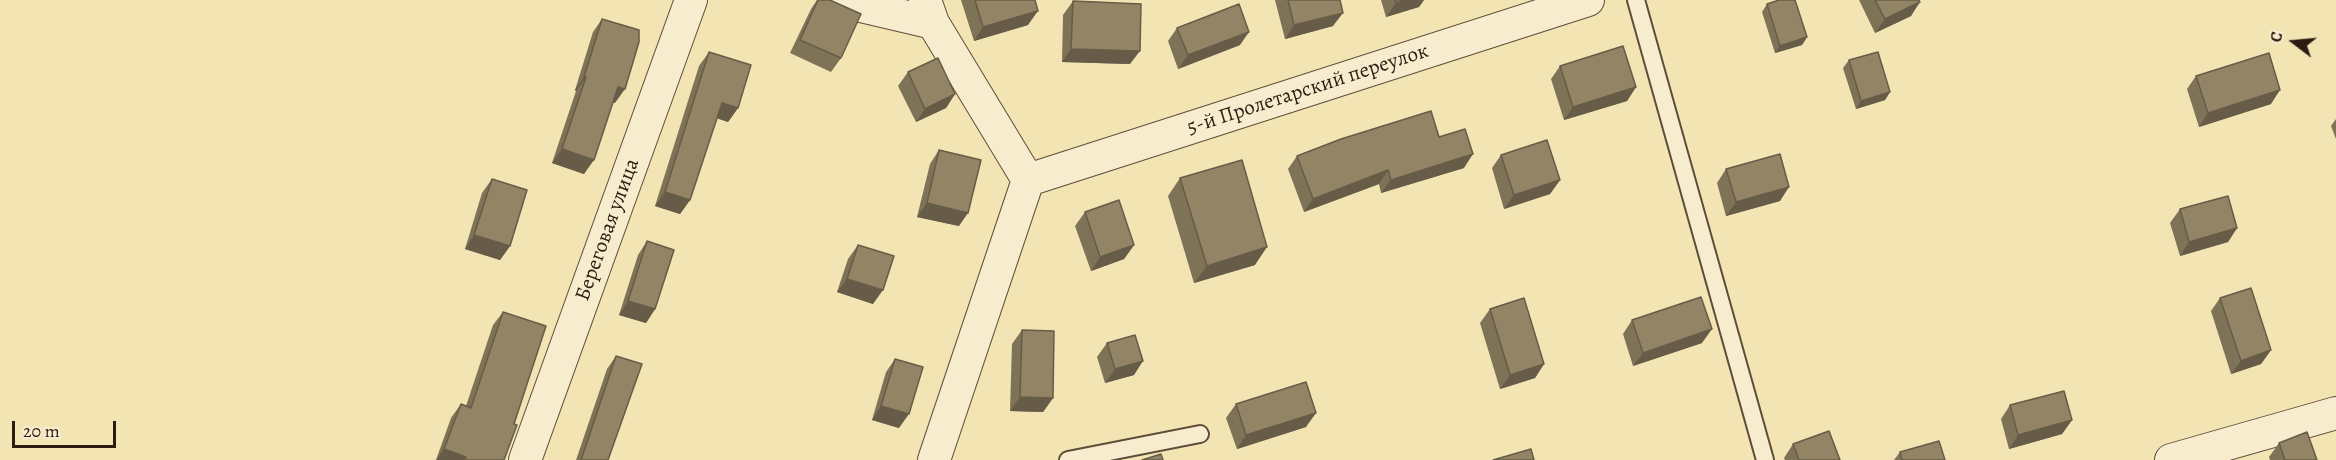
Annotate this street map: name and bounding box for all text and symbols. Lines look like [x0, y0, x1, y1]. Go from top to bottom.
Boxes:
north arrow [2264, 12, 2324, 72]
text: С [2265, 29, 2289, 45]
street label: 5-й Пролетарский переулок [1184, 39, 1432, 141]
street label: Береговая улица [571, 155, 645, 305]
scale bar [15, 409, 118, 447]
text: 20 m [23, 419, 60, 443]

